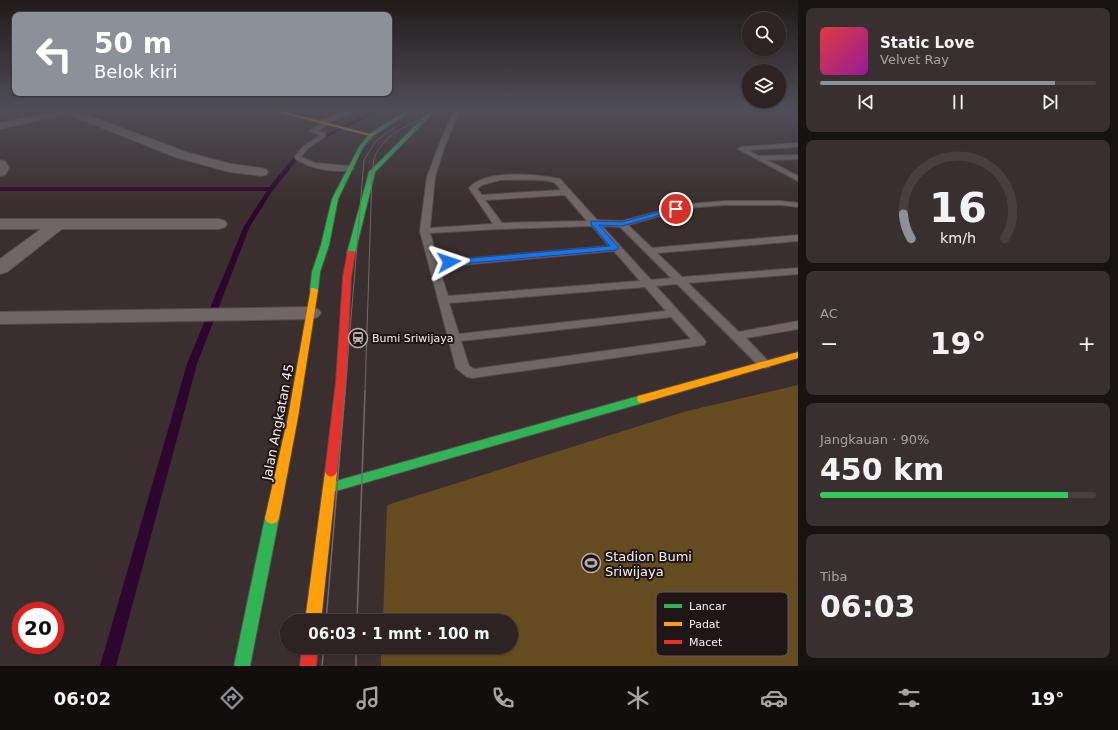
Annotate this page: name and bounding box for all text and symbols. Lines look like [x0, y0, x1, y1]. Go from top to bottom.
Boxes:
map controls [742, 12, 786, 108]
button: search [742, 12, 786, 56]
text: 50 m [94, 27, 172, 60]
icon: left [28, 28, 80, 80]
text: Static Love [880, 34, 974, 52]
text: Velvet Ray [880, 52, 949, 67]
text: Belok kiri [94, 61, 177, 82]
button: layers [742, 64, 786, 108]
icon: previous [855, 91, 877, 113]
icon: pause [947, 91, 969, 113]
icon: next [1039, 91, 1061, 113]
text: 16 [929, 183, 987, 232]
pin [659, 192, 693, 226]
icon: arrive [665, 198, 687, 220]
text: km/h [940, 230, 976, 246]
position arrow [428, 241, 470, 283]
text: AC [820, 306, 838, 321]
text: 19° [930, 326, 986, 361]
station icon: Bumi Sriwijaya [347, 327, 369, 349]
text: − [820, 331, 838, 356]
text: + [1078, 331, 1096, 356]
place label: Bumi Sriwijaya [372, 332, 453, 345]
street label: Jalan Angkatan 45 [259, 362, 297, 483]
text: Jangkauan · 90% [820, 432, 929, 447]
text: 450 km [820, 452, 944, 487]
place label: Stadion Bumi Sriwijaya [605, 549, 692, 579]
sports icon: Stadion Bumi Sriwijaya [580, 552, 602, 574]
text: Tiba [820, 569, 847, 584]
text: 06:03 [820, 589, 916, 624]
legend [656, 592, 788, 656]
text: Lancar [689, 600, 727, 613]
speed limit sign: 20 [12, 602, 64, 654]
text: Padat [689, 618, 721, 631]
text: 06:03 · 1 mnt · 100 m [308, 625, 490, 643]
text: Macet [689, 636, 723, 649]
icon: directions [218, 684, 246, 712]
icon: music [354, 684, 382, 712]
icon: phone [489, 684, 517, 712]
icon: climate [624, 684, 652, 712]
icon: car [760, 684, 788, 712]
icon: filters [895, 684, 923, 712]
text: 06:02 [54, 688, 111, 709]
text: 19° [1030, 688, 1064, 709]

